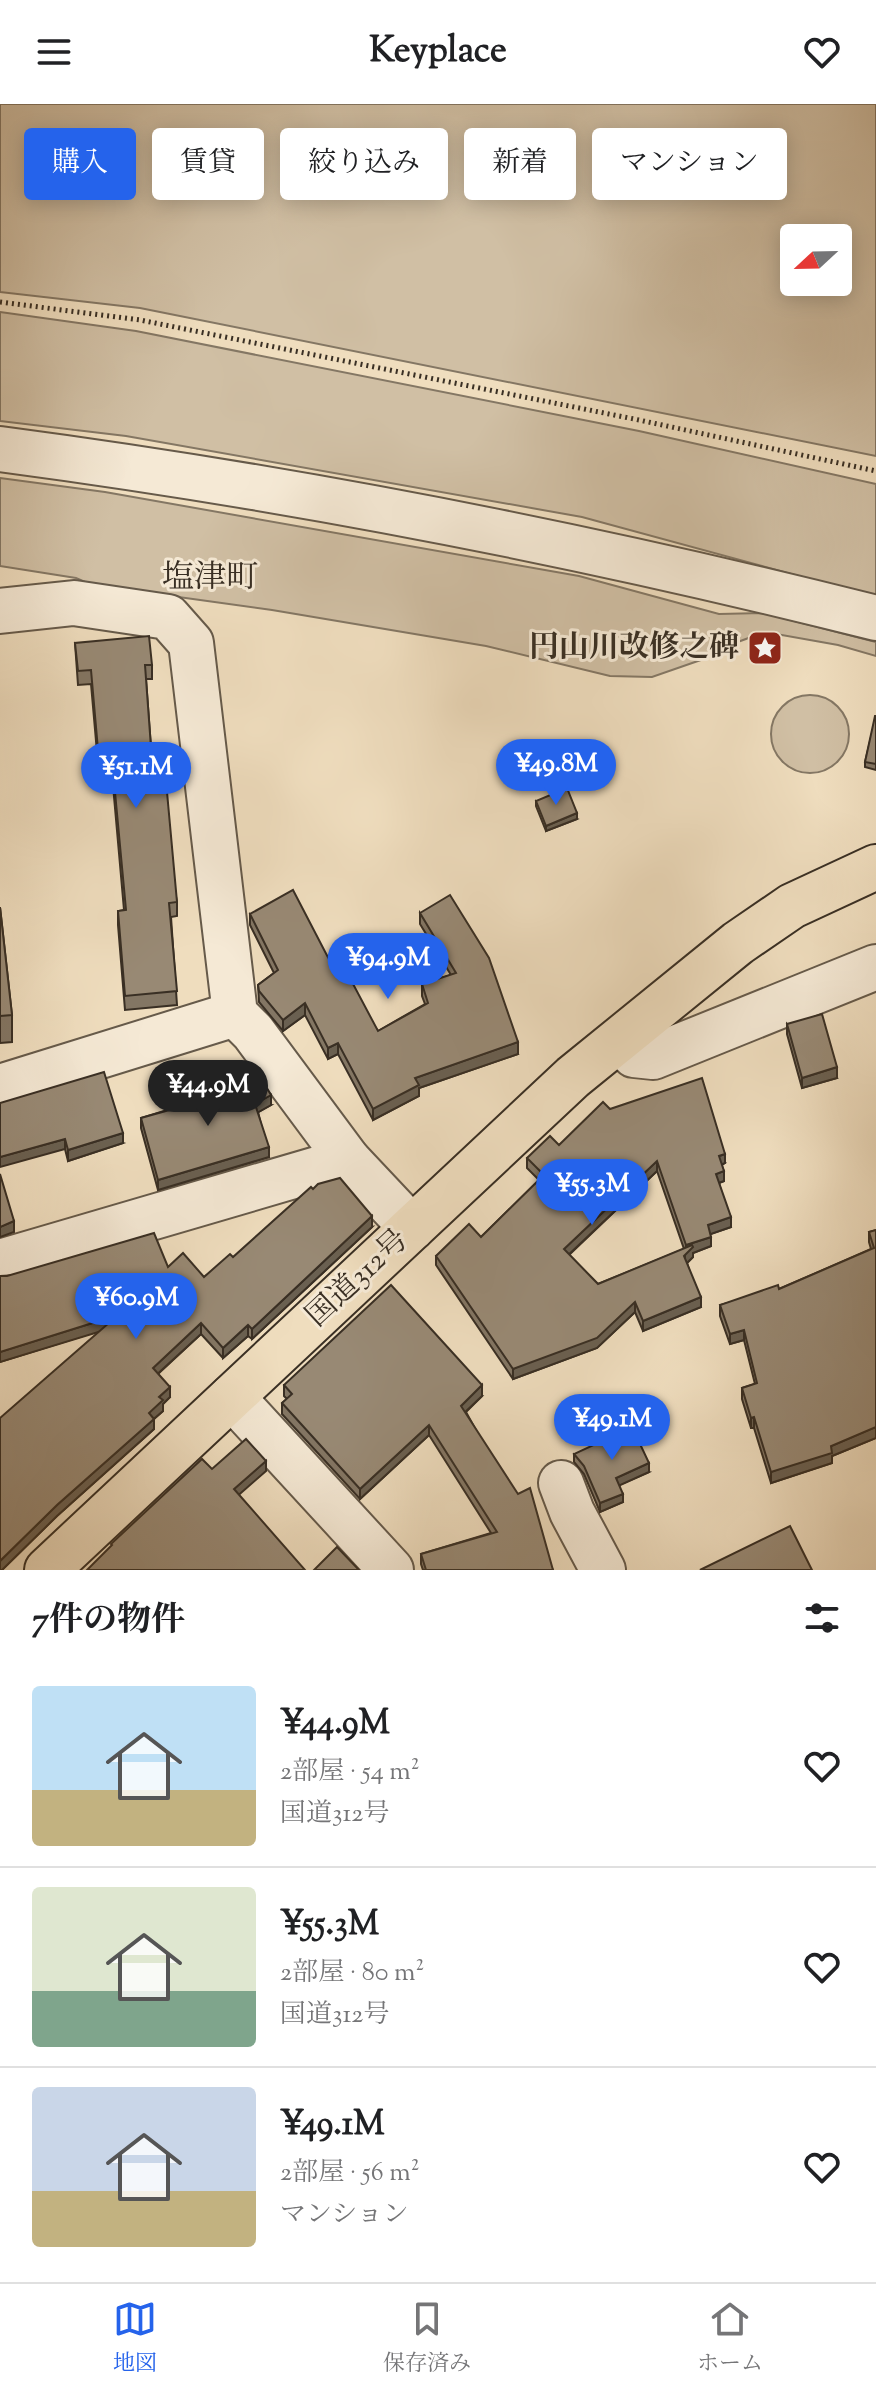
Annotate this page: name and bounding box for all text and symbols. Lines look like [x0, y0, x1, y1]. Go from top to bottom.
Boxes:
text: Keyplace [369, 26, 507, 78]
icon: menu [32, 30, 76, 74]
icon: heart [800, 30, 844, 74]
chip: 購入 [24, 128, 136, 200]
chip: 賃貸 [152, 128, 264, 200]
chip: 絞り込み [280, 128, 448, 200]
chip: 新着 [464, 128, 576, 200]
chip: マンション [592, 128, 787, 200]
north arrow [780, 224, 852, 296]
map controls [780, 224, 852, 296]
district label: 塩津町 [162, 556, 258, 602]
place label: 円山川改修之碑 [529, 627, 739, 670]
place icon: 円山川改修之碑 [746, 629, 784, 667]
pin: ¥49.8M [491, 739, 621, 807]
pin: ¥51.1M [71, 742, 201, 810]
text: ¥49.8M [514, 746, 598, 783]
text: ¥51.1M [99, 749, 173, 786]
pin: ¥94.9M [323, 933, 453, 1001]
text: ¥94.9M [346, 940, 430, 977]
pin: ¥44.9M [143, 1060, 273, 1128]
text: ¥44.9M [166, 1067, 250, 1104]
pin: ¥55.3M [527, 1159, 657, 1227]
text: ¥55.3M [554, 1166, 630, 1203]
street label: 国道312号 [297, 1220, 419, 1338]
pin: ¥60.9M [71, 1273, 201, 1341]
text: ¥60.9M [93, 1280, 179, 1317]
pin: ¥49.1M [547, 1394, 677, 1462]
text: ¥49.1M [572, 1401, 652, 1438]
icon: filters [800, 1596, 844, 1640]
text: 7件の物件 [32, 1597, 185, 1646]
text: ¥44.9M [280, 1700, 390, 1749]
icon: home [96, 1718, 192, 1814]
icon: heart [800, 1744, 844, 1788]
text: 2部屋 · 54 m² [280, 1754, 420, 1791]
text: 国道312号 [280, 1796, 390, 1833]
text: ¥55.3M [280, 1901, 379, 1950]
icon: home [96, 1919, 192, 2015]
icon: heart [800, 1945, 844, 1989]
text: 2部屋 · 80 m² [280, 1955, 424, 1992]
text: 国道312号 [280, 1997, 390, 2034]
text: ¥49.1M [280, 2101, 385, 2150]
icon: home [96, 2119, 192, 2215]
icon: heart [800, 2145, 844, 2189]
text: 2部屋 · 56 m² [280, 2155, 419, 2192]
text: マンション [280, 2197, 409, 2234]
tab: 地図 [113, 2297, 157, 2381]
tab: 保存済み [383, 2297, 471, 2381]
tab: ホーム [697, 2297, 763, 2381]

